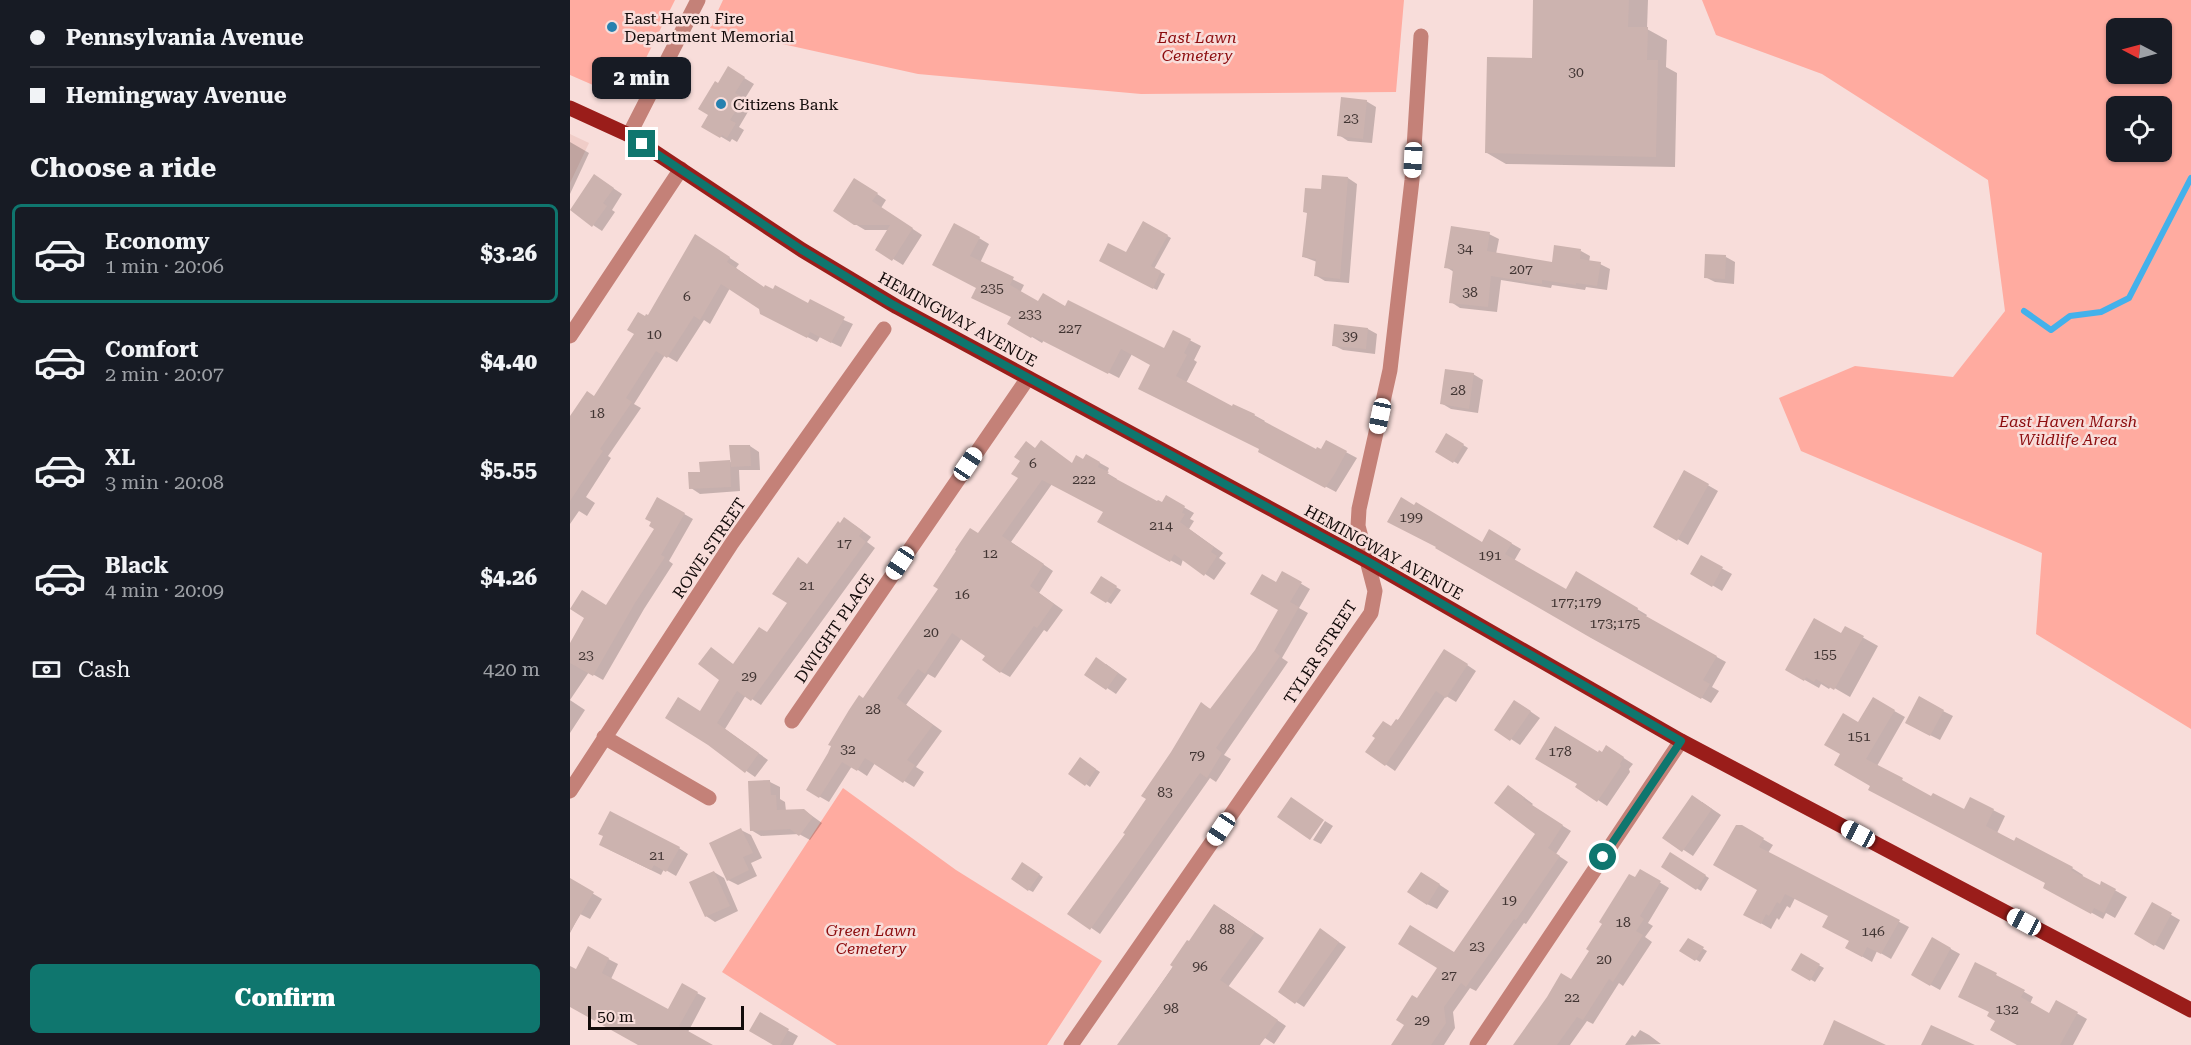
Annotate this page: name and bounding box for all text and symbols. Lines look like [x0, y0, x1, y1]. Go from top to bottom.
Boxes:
place label: East Haven Fire Department Memorial [624, 9, 794, 46]
north arrow [2106, 18, 2172, 84]
map controls [2106, 18, 2172, 162]
marker: East Haven Fire Department Memorial [605, 20, 619, 34]
text: Pennsylvania Avenue [66, 25, 304, 50]
park label: East Lawn Cemetery [1156, 28, 1237, 65]
callout: 2 min [592, 57, 692, 99]
house number: 30 [1568, 64, 1584, 80]
text: 2 min [613, 66, 670, 90]
text: Hemingway Avenue [66, 83, 287, 108]
place label: Citizens Bank [733, 95, 839, 114]
button: locate [2106, 96, 2172, 162]
marker: Citizens Bank [714, 97, 728, 111]
house number: 23 [1343, 110, 1359, 126]
route end [628, 130, 655, 157]
car [1403, 142, 1423, 178]
text: Choose a ride [30, 152, 216, 184]
icon: car [33, 227, 87, 281]
text: Economy [105, 229, 209, 254]
house number: 34 [1457, 240, 1473, 256]
text: $3.26 [480, 241, 537, 266]
text: 1 min · 20:06 [105, 254, 224, 278]
house number: 207 [1509, 261, 1533, 277]
street label: HEMINGWAY AVENUE [875, 268, 1040, 371]
house number: 235 [980, 280, 1004, 296]
house number: 38 [1462, 284, 1478, 300]
house number: 6 [683, 288, 691, 304]
house number: 233 [1018, 306, 1042, 322]
house number: 227 [1058, 320, 1082, 336]
house number: 10 [646, 326, 662, 342]
house number: 39 [1342, 328, 1358, 344]
icon: car [33, 335, 87, 389]
text: Comfort [105, 337, 198, 362]
text: $4.40 [480, 349, 537, 374]
text: 2 min · 20:07 [105, 362, 224, 386]
house number: 28 [1450, 382, 1466, 398]
car [1367, 397, 1393, 435]
house number: 18 [589, 405, 605, 421]
park label: East Haven Marsh Wildlife Area [1998, 412, 2138, 449]
icon: car [33, 443, 87, 497]
car [950, 444, 986, 484]
text: XL [105, 445, 135, 470]
house number: 6 [1029, 455, 1037, 471]
text: $5.55 [480, 457, 537, 482]
text: 3 min · 20:08 [105, 470, 224, 494]
house number: 222 [1072, 471, 1096, 487]
street label: ROWE STREET [669, 494, 750, 602]
street label: HEMINGWAY AVENUE [1301, 501, 1466, 604]
house number: 199 [1399, 509, 1423, 525]
house number: 214 [1149, 517, 1173, 533]
house number: 17 [836, 535, 852, 551]
car [882, 543, 918, 583]
house number: 12 [982, 545, 998, 561]
house number: 191 [1478, 547, 1502, 563]
icon: car [33, 551, 87, 605]
text: Black [105, 553, 169, 578]
text: $4.26 [480, 565, 537, 590]
street label: DWIGHT PLACE [791, 570, 878, 686]
house number: 21 [799, 577, 815, 593]
text: 4 min · 20:09 [105, 578, 224, 602]
house number: 16 [954, 586, 970, 602]
house number: 177;179 [1551, 594, 1602, 610]
street label: TYLER STREET [1280, 597, 1361, 708]
house number: 173;175 [1590, 615, 1641, 631]
house number: 20 [923, 624, 939, 640]
house number: 155 [1813, 646, 1837, 662]
house number: 23 [578, 647, 594, 663]
icon: cash [30, 653, 63, 686]
text: Cash [78, 657, 130, 682]
text: 420 m [483, 657, 540, 681]
house number: 29 [741, 668, 757, 684]
house number: 28 [865, 701, 881, 717]
house number: 151 [1847, 728, 1871, 744]
house number: 32 [840, 741, 856, 757]
house number: 178 [1548, 743, 1572, 759]
house number: 79 [1189, 747, 1205, 763]
house number: 83 [1157, 784, 1173, 800]
car [1203, 809, 1239, 849]
car [1838, 818, 1878, 850]
route start [1589, 843, 1616, 870]
house number: 21 [649, 847, 665, 863]
house number: 19 [1501, 892, 1517, 908]
car [2004, 906, 2044, 938]
house number: 18 [1615, 914, 1631, 930]
park label: Green Lawn Cemetery [826, 921, 916, 958]
house number: 88 [1219, 921, 1235, 937]
house number: 146 [1861, 923, 1885, 939]
house number: 23 [1469, 938, 1485, 954]
house number: 20 [1596, 951, 1612, 967]
house number: 96 [1192, 958, 1208, 974]
button: Confirm [30, 964, 540, 1033]
house number: 27 [1441, 967, 1457, 983]
house number: 22 [1564, 989, 1580, 1005]
house number: 98 [1163, 1000, 1179, 1016]
house number: 132 [1995, 1001, 2019, 1017]
scale bar [588, 1003, 744, 1030]
text: 50 m [597, 1007, 634, 1026]
house number: 29 [1414, 1012, 1430, 1028]

